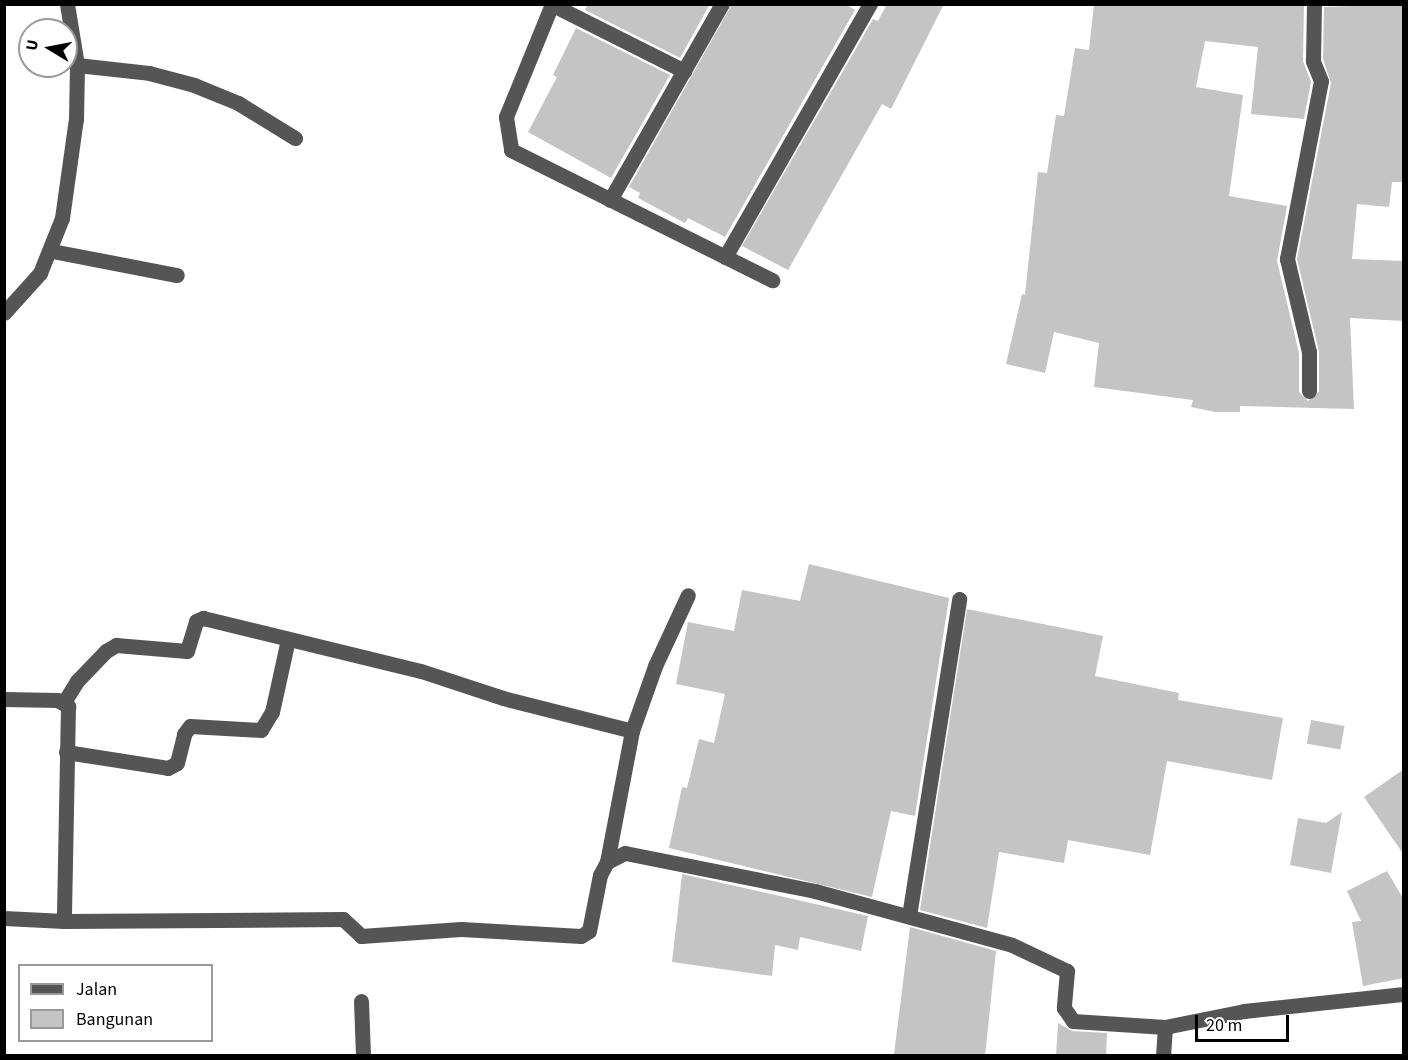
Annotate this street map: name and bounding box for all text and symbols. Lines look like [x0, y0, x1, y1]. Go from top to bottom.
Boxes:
north arrow [18, 18, 78, 78]
text: U [20, 38, 44, 52]
legend [18, 964, 213, 1042]
text: Jalan [76, 977, 117, 1002]
scale bar [1198, 1003, 1292, 1041]
text: Bangunan [76, 1007, 153, 1032]
text: 20 m [1206, 1013, 1242, 1038]

